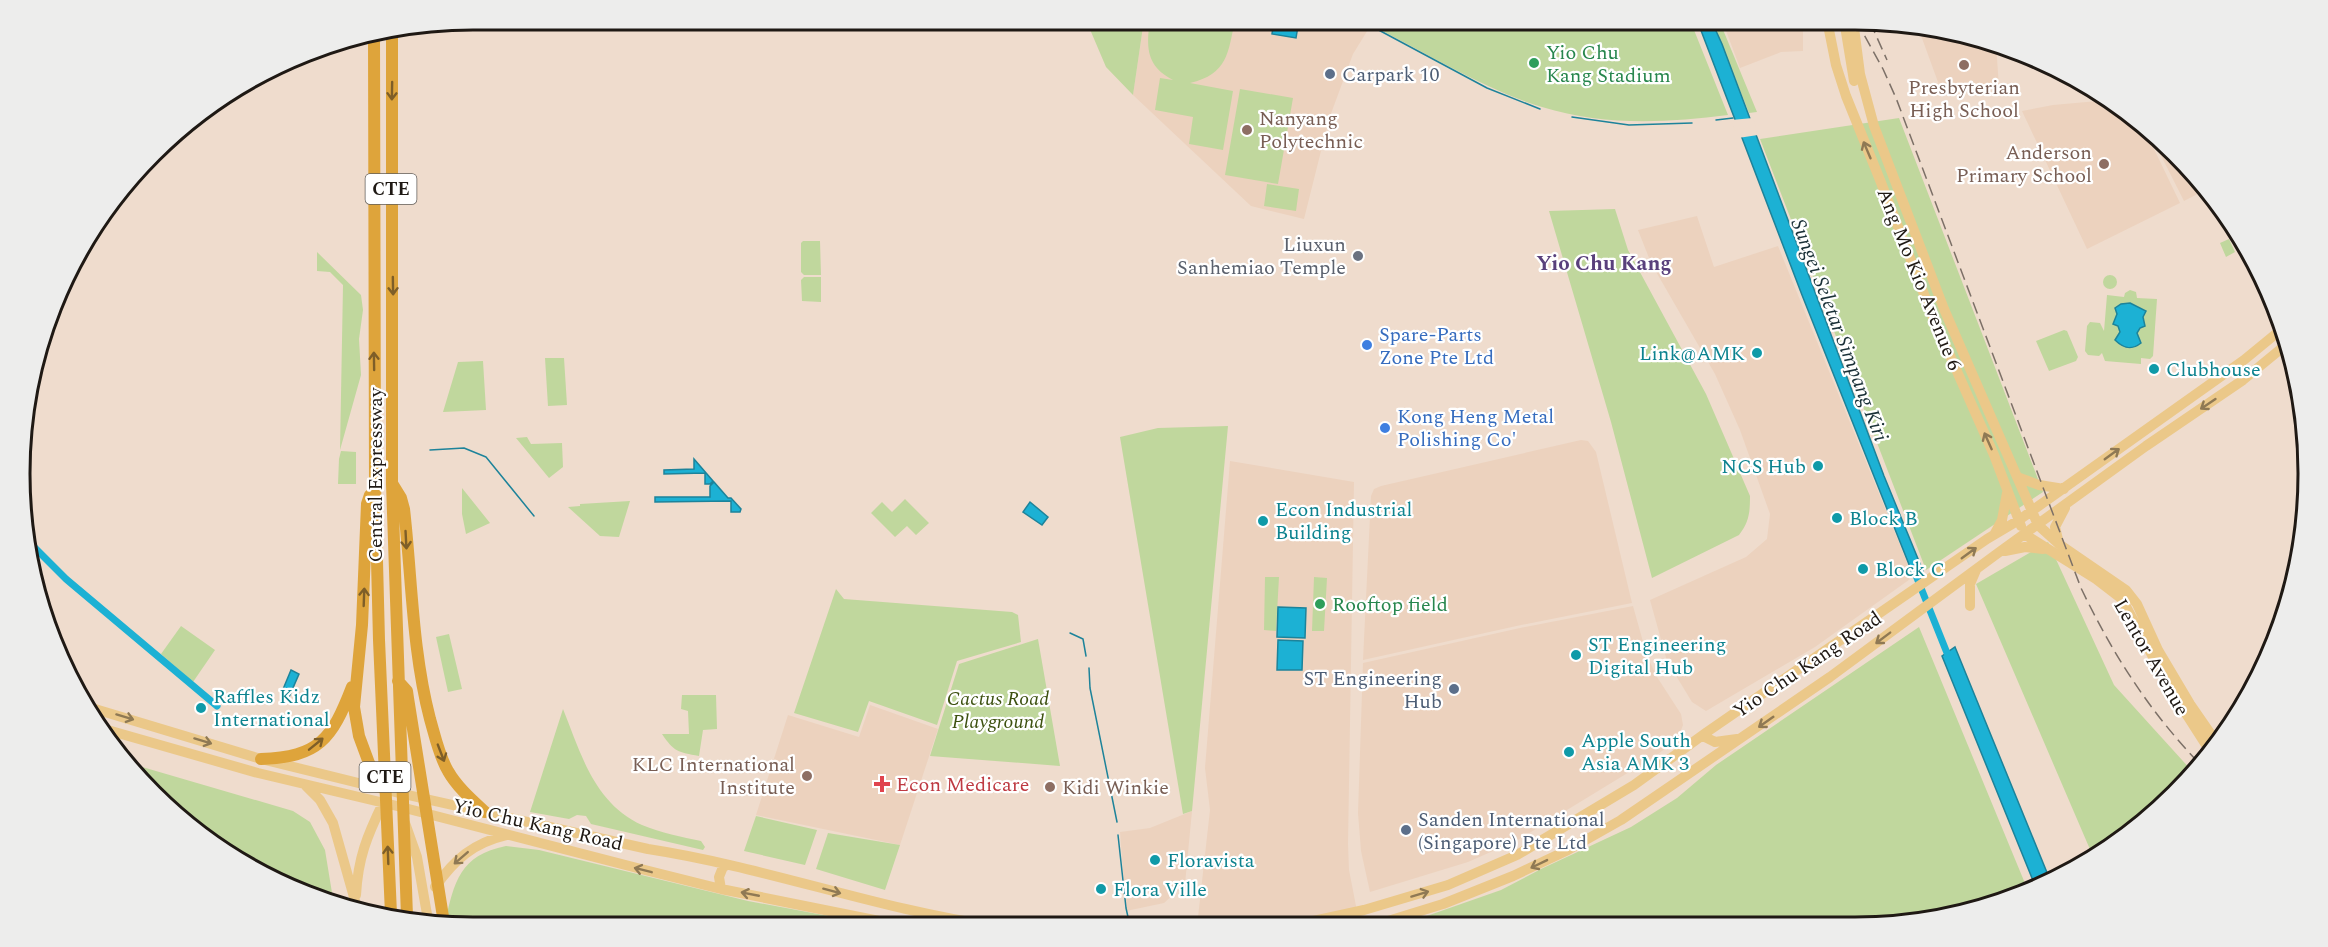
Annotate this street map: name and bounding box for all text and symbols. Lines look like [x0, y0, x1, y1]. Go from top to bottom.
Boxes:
place label: Yio Chu Kang Stadium [1546, 38, 1671, 91]
marker: Yio Chu Kang Stadium [1527, 56, 1541, 70]
marker: Presbyterian High School [1957, 58, 1971, 72]
place label: Carpark 10 [1342, 60, 1440, 90]
marker: Carpark 10 [1323, 67, 1337, 81]
place label: Presbyterian High School [1908, 73, 2020, 126]
one-way arrow [386, 81, 398, 101]
place label: Nanyang Polytechnic [1259, 104, 1363, 157]
marker: Nanyang Polytechnic [1240, 123, 1254, 137]
place label: Anderson Primary School [1956, 138, 2092, 191]
one-way arrow [1861, 141, 1873, 159]
marker: Anderson Primary School [2097, 157, 2111, 171]
road number: CTE [366, 174, 416, 204]
street label: Ang Mo Kio Avenue 6 [1869, 183, 1969, 375]
water label: Sungei Seletar Simpang Kiri [1782, 214, 1896, 447]
place label: Liuxun Sanhemiao Temple [1177, 230, 1346, 283]
district label: Yio Chu Kang [1536, 248, 1672, 280]
marker: Liuxun Sanhemiao Temple [1351, 249, 1365, 263]
one-way arrow [387, 276, 399, 296]
place label: Spare-Parts Zone Pte Ltd [1379, 320, 1494, 373]
marker: Spare-Parts Zone Pte Ltd [1360, 338, 1374, 352]
place label: Link@AMK [1639, 339, 1746, 369]
marker: Link@AMK [1750, 346, 1764, 360]
one-way arrow [368, 351, 380, 371]
place label: Clubhouse [2166, 355, 2261, 385]
marker: Clubhouse [2147, 362, 2161, 376]
street label: Central Expressway [361, 386, 391, 563]
one-way arrow [2201, 398, 2217, 410]
place label: Kong Heng Metal Polishing Co' [1397, 402, 1554, 455]
marker: Kong Heng Metal Polishing Co' [1378, 421, 1392, 435]
one-way arrow [1982, 433, 1993, 451]
one-way arrow [2103, 448, 2119, 461]
place label: NCS Hub [1721, 452, 1806, 482]
marker: NCS Hub [1811, 459, 1825, 473]
place label: Econ Industrial Building [1275, 495, 1412, 548]
place label: Block B [1849, 504, 1918, 534]
marker: Block B [1830, 511, 1844, 525]
marker: Econ Industrial Building [1256, 514, 1270, 528]
one-way arrow [401, 529, 412, 549]
one-way arrow [1960, 546, 1976, 559]
place label: Block C [1875, 555, 1945, 585]
marker: Block C [1856, 562, 1870, 576]
one-way arrow [358, 588, 369, 608]
place label: Rooftop field [1332, 590, 1448, 620]
street label: Lentor Avenue [2105, 593, 2197, 722]
marker: Rooftop field [1313, 597, 1327, 611]
street label: Yio Chu Kang Road [1727, 604, 1888, 726]
place label: ST Engineering Digital Hub [1588, 630, 1727, 683]
one-way arrow [1875, 631, 1891, 644]
marker: ST Engineering Digital Hub [1569, 648, 1583, 662]
place label: ST Engineering Hub [1303, 664, 1442, 717]
place label: Raffles Kidz International [213, 682, 330, 735]
marker: ST Engineering Hub [1447, 682, 1461, 696]
park label: Cactus Road Playground [947, 684, 1049, 737]
marker: Raffles Kidz International [194, 701, 208, 715]
one-way arrow [115, 712, 134, 723]
one-way arrow [1758, 716, 1775, 728]
place label: Apple South Asia AMK 3 [1581, 726, 1691, 779]
one-way arrow [193, 736, 212, 747]
one-way arrow [308, 738, 324, 751]
one-way arrow [436, 743, 447, 762]
marker: Apple South Asia AMK 3 [1562, 745, 1576, 759]
place label: KLC International Institute [632, 750, 795, 803]
road number: CTE [360, 762, 410, 792]
marker: KLC International Institute [800, 769, 814, 783]
place label: Econ Medicare [896, 770, 1029, 800]
place label: Kidi Winkie [1062, 773, 1169, 803]
marker: Econ Medicare [873, 775, 891, 793]
marker: Kidi Winkie [1043, 780, 1057, 794]
street label: Yio Chu Kang Road [450, 791, 626, 859]
place label: Sanden International (Singapore) Pte Ltd [1418, 805, 1605, 858]
marker: Sanden International (Singapore) Pte Ltd [1399, 823, 1413, 837]
one-way arrow [383, 846, 394, 866]
place label: Floravista [1167, 846, 1255, 876]
one-way arrow [454, 851, 469, 865]
marker: Floravista [1148, 853, 1162, 867]
one-way arrow [1530, 859, 1548, 871]
one-way arrow [633, 863, 652, 875]
place label: Flora Ville [1113, 875, 1207, 905]
marker: Flora Ville [1094, 882, 1108, 896]
one-way arrow [822, 886, 841, 897]
one-way arrow [1410, 887, 1429, 898]
one-way arrow [741, 888, 760, 900]

